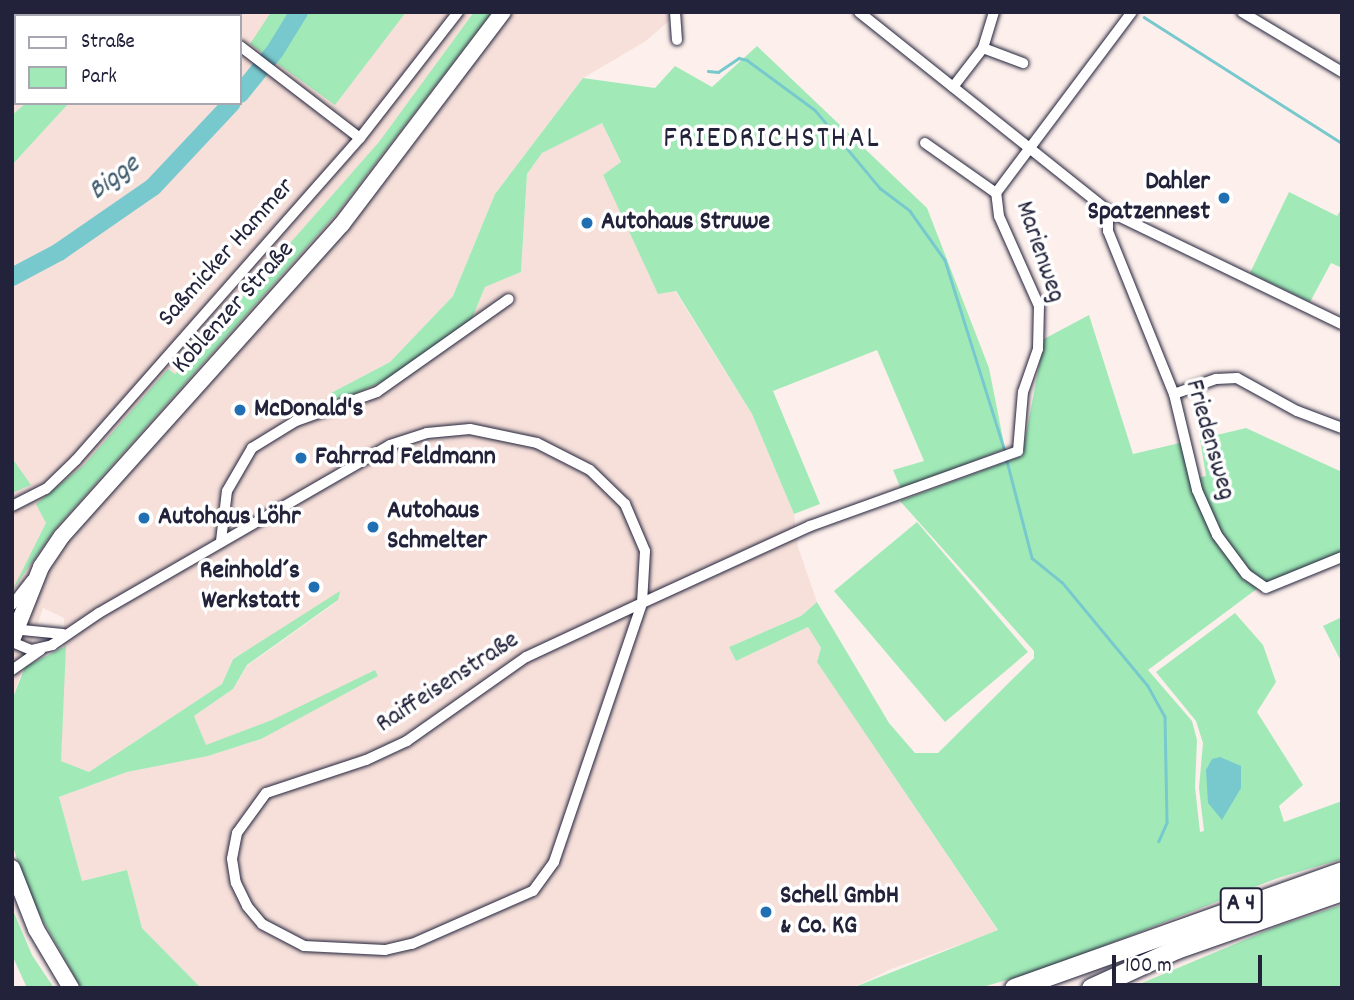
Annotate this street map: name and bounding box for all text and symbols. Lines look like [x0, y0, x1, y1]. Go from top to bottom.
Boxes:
legend [14, 14, 242, 105]
text: Straße [81, 28, 135, 58]
text: Park [81, 63, 117, 93]
district label: FRIEDRICHSTHAL [665, 123, 879, 159]
water label: Bigge [83, 149, 147, 209]
place label: Dahler Spatzennest [1087, 167, 1210, 228]
street label: Saßmicker Hammer [152, 172, 302, 334]
marker: Dahler Spatzennest [1216, 190, 1232, 206]
street label: Marienweg [1007, 197, 1071, 307]
place label: Autohaus Struwe [601, 207, 770, 239]
marker: Autohaus Struwe [579, 215, 595, 231]
street label: Koblenzer Straße [166, 235, 302, 381]
street label: Friedensweg [1177, 376, 1241, 504]
place label: McDonald's [254, 394, 363, 426]
marker: McDonald's [232, 402, 248, 418]
place label: Fahrrad Feldmann [315, 442, 496, 474]
marker: Fahrrad Feldmann [293, 450, 309, 466]
place label: Autohaus Schmelter [387, 496, 487, 558]
place label: Autohaus Löhr [158, 502, 301, 534]
marker: Autohaus Löhr [136, 510, 152, 526]
marker: Autohaus Schmelter [365, 519, 381, 535]
place label: Reinhold´s Werkstatt [200, 556, 300, 618]
marker: Reinhold´s Werkstatt [306, 579, 322, 595]
street label: Raiffeisenstraße [371, 625, 525, 741]
place label: Schell GmbH & Co. KG [780, 881, 899, 942]
road number: A 4 [1218, 884, 1264, 925]
marker: Schell GmbH & Co. KG [758, 904, 774, 920]
scale bar [1116, 940, 1266, 984]
text: 100 m [1125, 952, 1172, 982]

